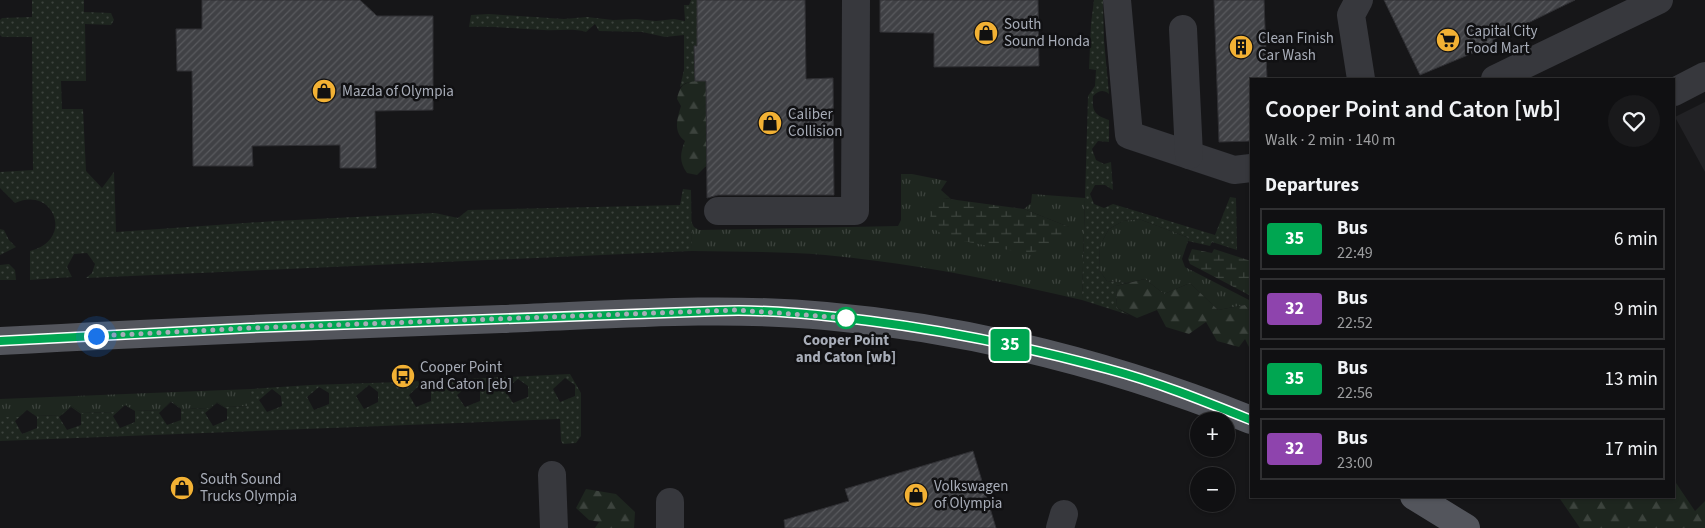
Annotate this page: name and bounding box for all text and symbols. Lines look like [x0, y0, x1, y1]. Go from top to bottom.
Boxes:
place label: South Sound Honda [1004, 14, 1090, 52]
shop icon: South Sound Honda [973, 20, 999, 46]
place label: Capital City Food Mart [1466, 21, 1538, 59]
supermarket icon: Capital City Food Mart [1435, 27, 1461, 53]
place label: Clean Finish Car Wash [1258, 28, 1334, 66]
building icon: Clean Finish Car Wash [1228, 34, 1254, 60]
shop icon: Mazda of Olympia [311, 78, 337, 104]
place label: Mazda of Olympia [342, 81, 454, 102]
text: Cooper Point and Caton [wb] [1265, 92, 1561, 127]
button: heart [1608, 95, 1660, 147]
place label: Caliber Collision [788, 104, 842, 142]
shop icon: Caliber Collision [757, 110, 783, 136]
text: Walk · 2 min · 140 m [1265, 129, 1396, 151]
text: Departures [1265, 172, 1359, 199]
text: Bus [1337, 215, 1368, 242]
text: 35 [1285, 226, 1304, 251]
text: 6 min [1614, 226, 1658, 253]
text: 22:49 [1337, 242, 1373, 264]
text: Bus [1337, 285, 1368, 312]
text: 32 [1285, 296, 1304, 321]
text: 9 min [1614, 296, 1658, 323]
marker: Cooper Point and Caton [wb] [835, 307, 857, 329]
text: 22:52 [1337, 312, 1373, 334]
your location [84, 324, 109, 349]
line badge: 35 [988, 329, 1032, 361]
place label: Cooper Point and Caton [wb] [796, 330, 896, 368]
text: 35 [1000, 332, 1020, 357]
text: Bus [1337, 355, 1368, 382]
place label: Cooper Point and Caton [eb] [420, 357, 512, 395]
bus stop icon: Cooper Point and Caton [eb] [390, 363, 416, 389]
text: 35 [1285, 366, 1304, 391]
text: 13 min [1604, 366, 1658, 393]
text: 22:56 [1337, 382, 1373, 404]
map controls [1190, 412, 1235, 512]
button: + [1190, 412, 1235, 457]
text: Bus [1337, 425, 1368, 452]
text: 32 [1285, 436, 1304, 461]
text: 17 min [1604, 436, 1658, 463]
text: 23:00 [1337, 452, 1373, 474]
button: − [1190, 467, 1235, 512]
place label: South Sound Trucks Olympia [200, 469, 297, 507]
shop icon: South Sound Trucks Olympia [169, 475, 195, 501]
place label: Volkswagen of Olympia [934, 476, 1008, 514]
shop icon: Volkswagen of Olympia [903, 482, 929, 508]

